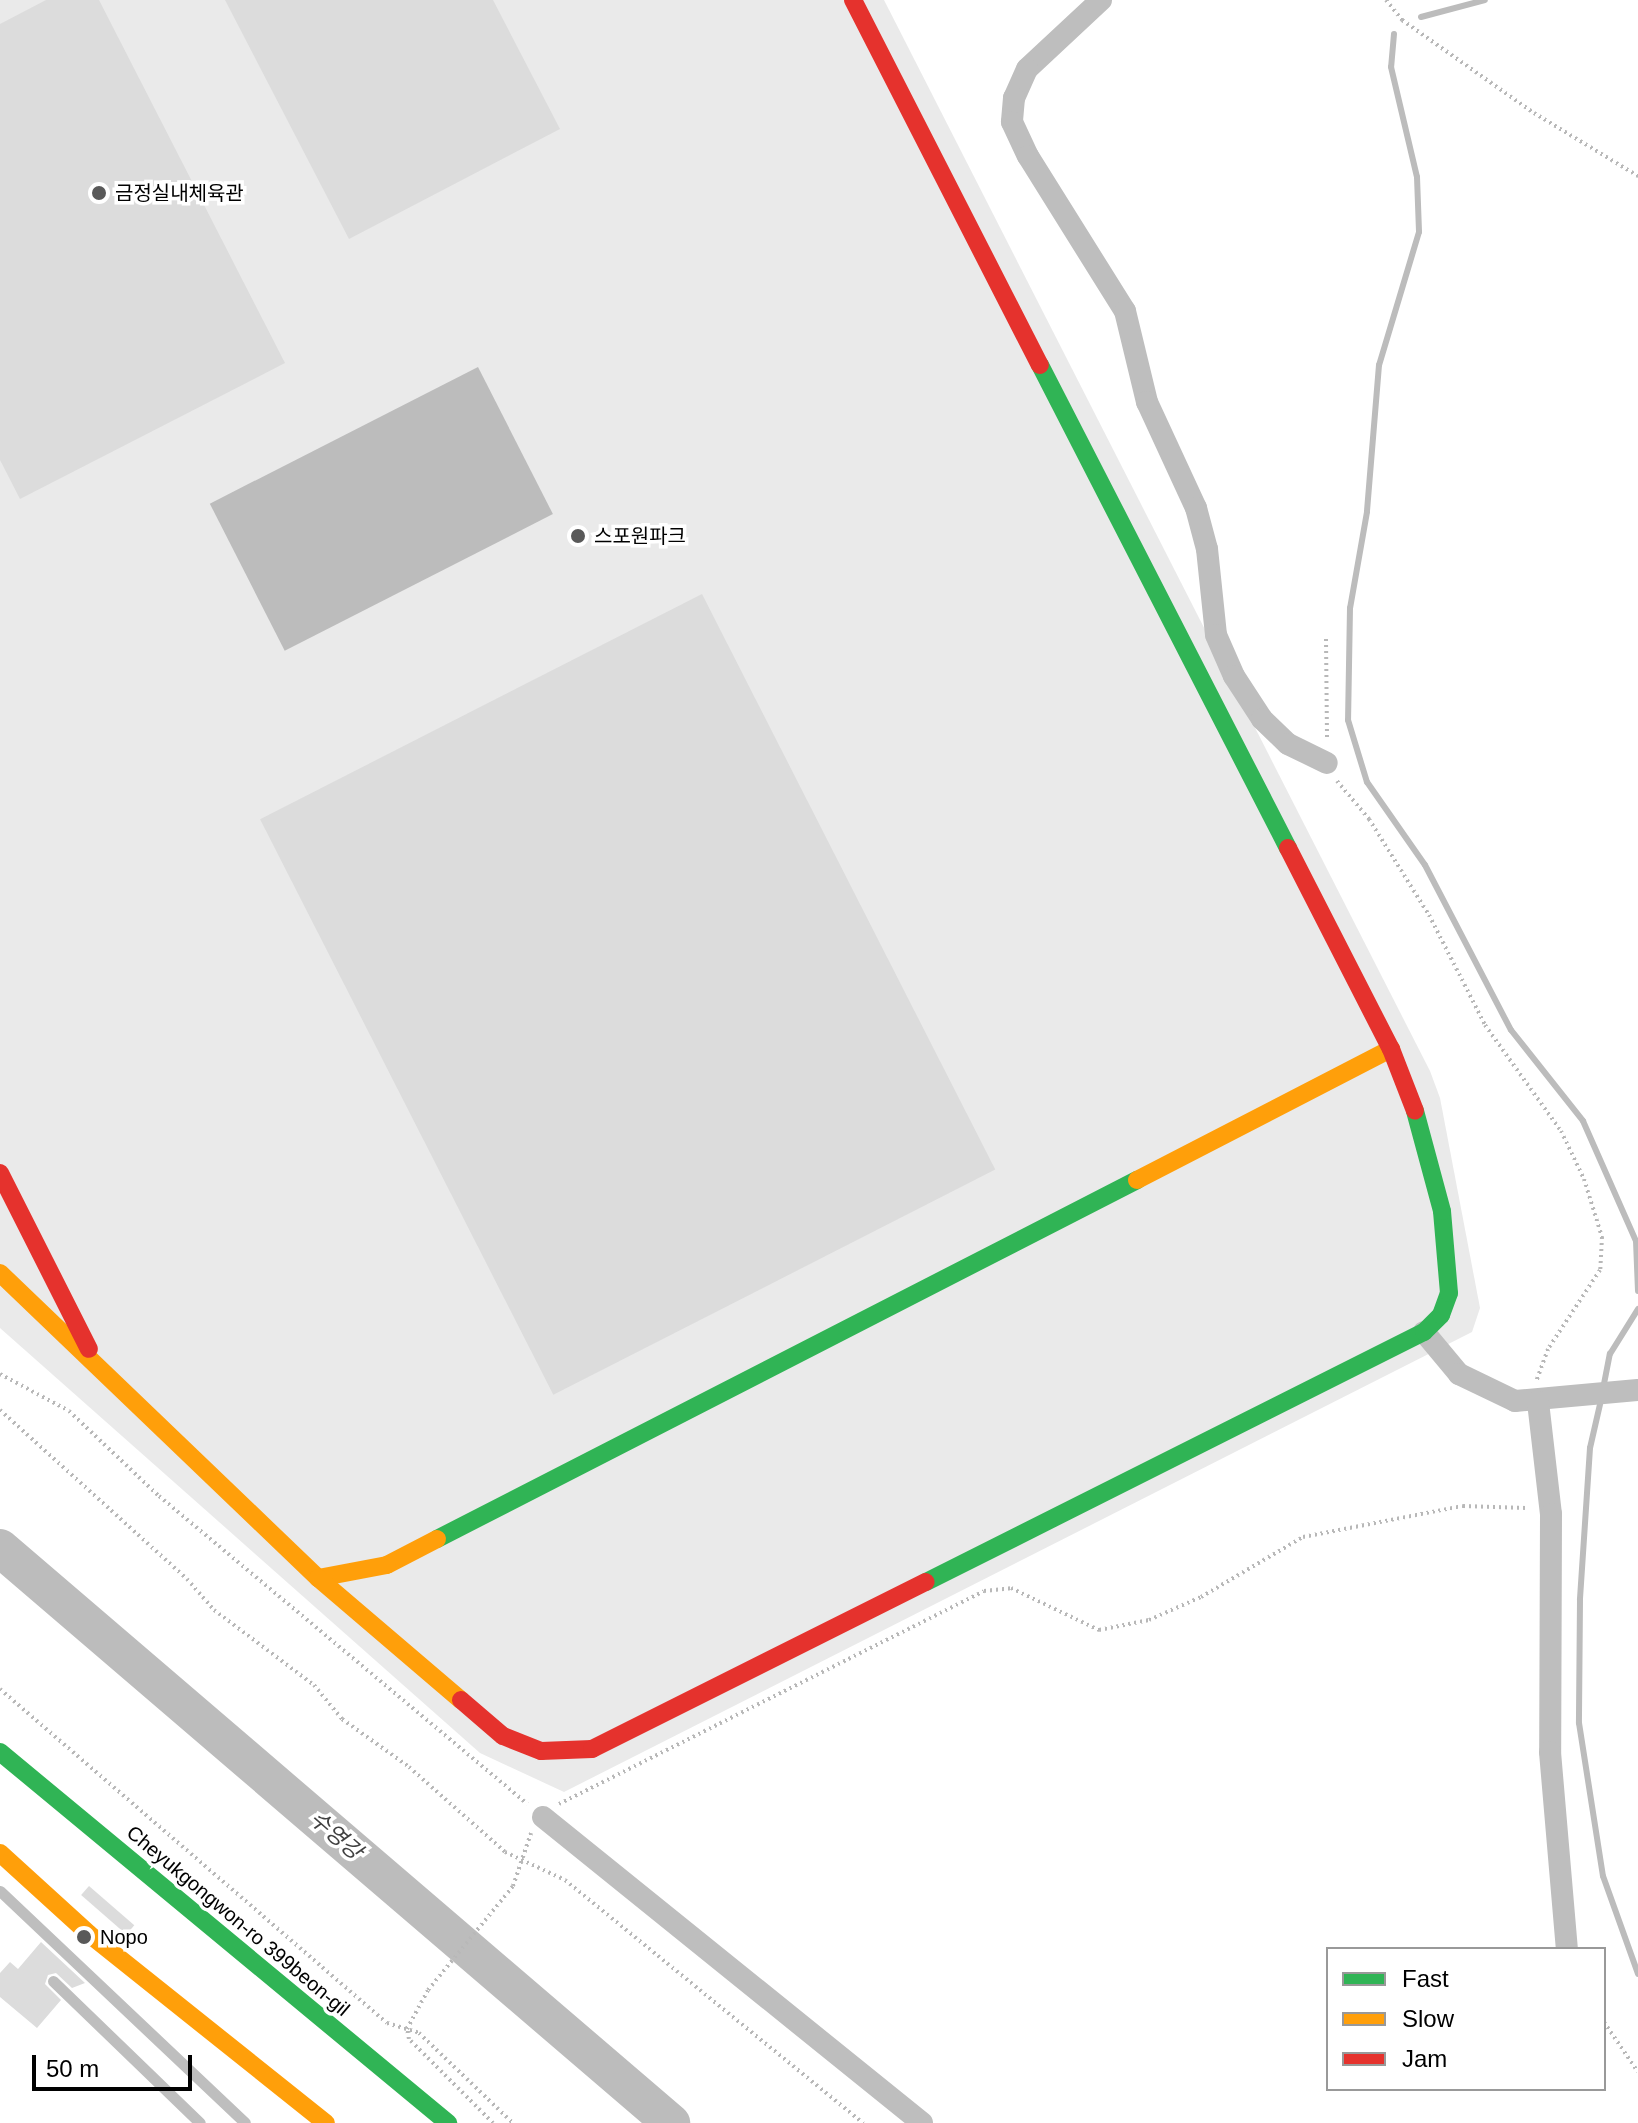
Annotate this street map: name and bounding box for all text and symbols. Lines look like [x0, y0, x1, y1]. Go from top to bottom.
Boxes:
place label: 금정실내체육관 [115, 181, 244, 205]
marker: 금정실내체육관 [90, 184, 108, 202]
place label: 스포원파크 [594, 524, 686, 548]
marker: 스포원파크 [569, 527, 587, 545]
water label: 수영강 [304, 1805, 368, 1865]
street label: Cheyukgongwon-ro 399beon-gil [122, 1821, 354, 2021]
place label: Nopo [100, 1925, 148, 1949]
marker: Nopo [75, 1928, 93, 1946]
legend [1326, 1947, 1606, 2091]
text: Fast [1402, 1965, 1449, 1992]
text: Slow [1402, 2005, 1454, 2032]
scale bar [36, 2039, 196, 2089]
text: Jam [1402, 2045, 1447, 2072]
text: 50 m [46, 2055, 99, 2082]

